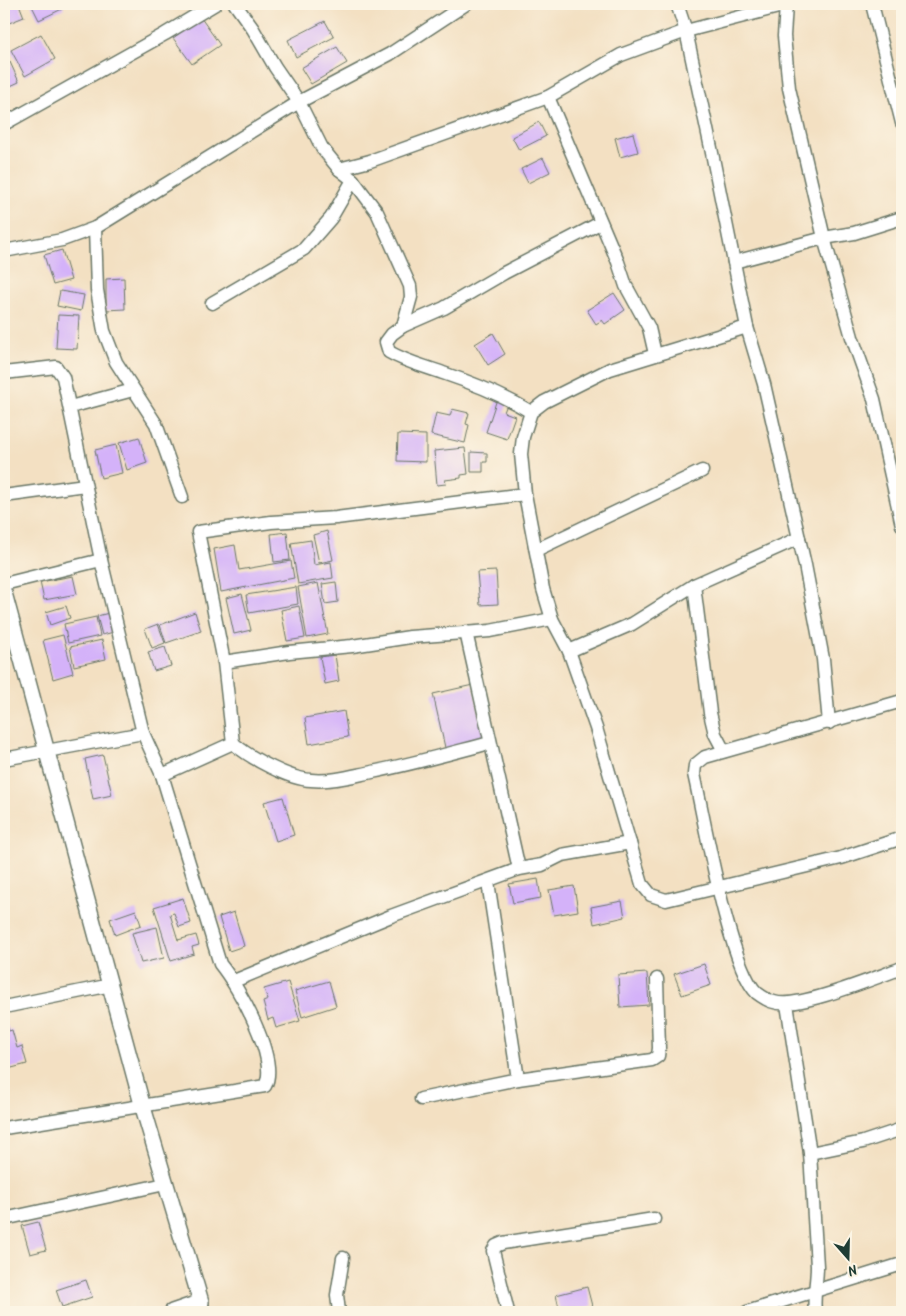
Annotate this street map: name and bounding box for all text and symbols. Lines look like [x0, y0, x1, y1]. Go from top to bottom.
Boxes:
north arrow [824, 1234, 874, 1284]
text: N [844, 1257, 860, 1281]

